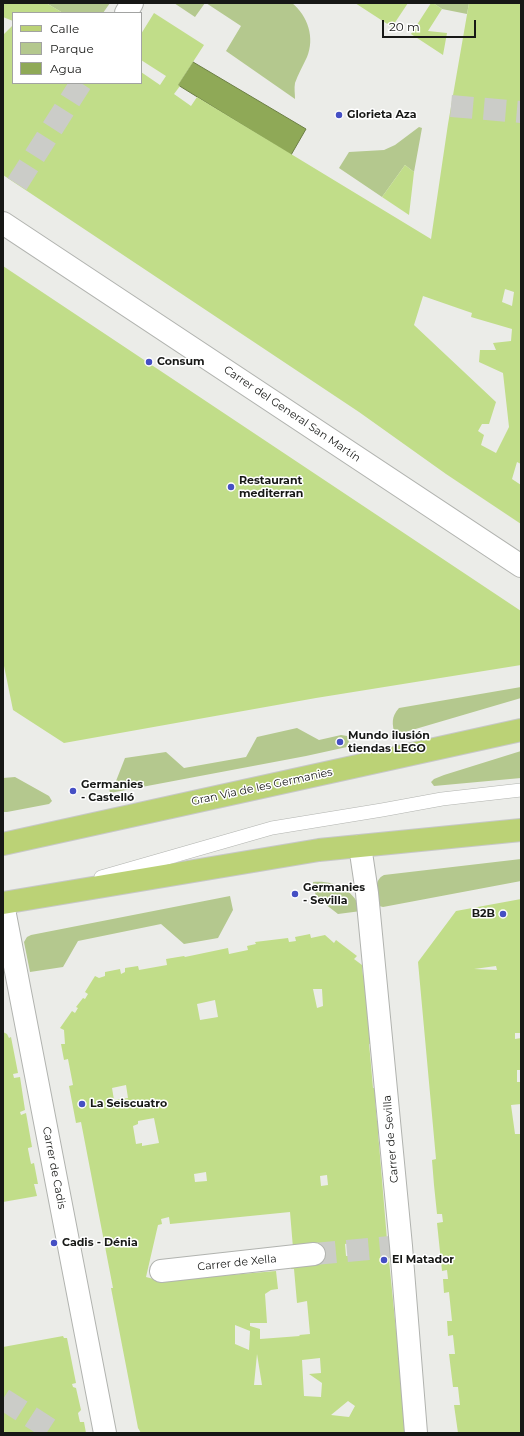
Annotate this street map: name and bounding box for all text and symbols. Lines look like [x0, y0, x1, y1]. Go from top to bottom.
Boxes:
legend [12, 12, 142, 84]
scale bar [384, 12, 478, 38]
text: 20 m [389, 19, 420, 34]
text: Calle [50, 21, 79, 36]
text: Parque [50, 41, 94, 56]
text: Agua [50, 61, 82, 76]
place label: Glorieta Aza [347, 108, 417, 122]
marker: Glorieta Aza [334, 110, 344, 120]
place label: Consum [157, 355, 205, 369]
marker: Consum [144, 357, 154, 367]
street label: Carrer del General San Martín [221, 363, 363, 465]
place label: Restaurant mediterran [239, 474, 303, 500]
marker: Restaurant mediterran [226, 482, 236, 492]
place label: Mundo ilusión tiendas LEGO [348, 729, 430, 755]
marker: Mundo ilusión tiendas LEGO [335, 737, 345, 747]
street label: Gran Via de les Germanies [190, 766, 334, 808]
place label: Germanies - Castelló [81, 778, 143, 804]
marker: Germanies - Castelló [68, 786, 78, 796]
place label: Germanies - Sevilla [303, 881, 365, 907]
marker: Germanies - Sevilla [290, 889, 300, 899]
place label: B2B [472, 907, 495, 921]
marker: B2B [498, 909, 508, 919]
street label: Carrer de Sevilla [381, 1094, 401, 1184]
place label: La Seiscuatro [90, 1097, 167, 1111]
marker: La Seiscuatro [77, 1099, 87, 1109]
street label: Carrer de Cadis [40, 1126, 68, 1210]
place label: Cadis - Dénia [62, 1236, 138, 1250]
marker: Cadis - Dénia [49, 1238, 59, 1248]
street label: Carrer de Xella [197, 1252, 277, 1274]
place label: El Matador [392, 1253, 454, 1267]
marker: El Matador [379, 1255, 389, 1265]

